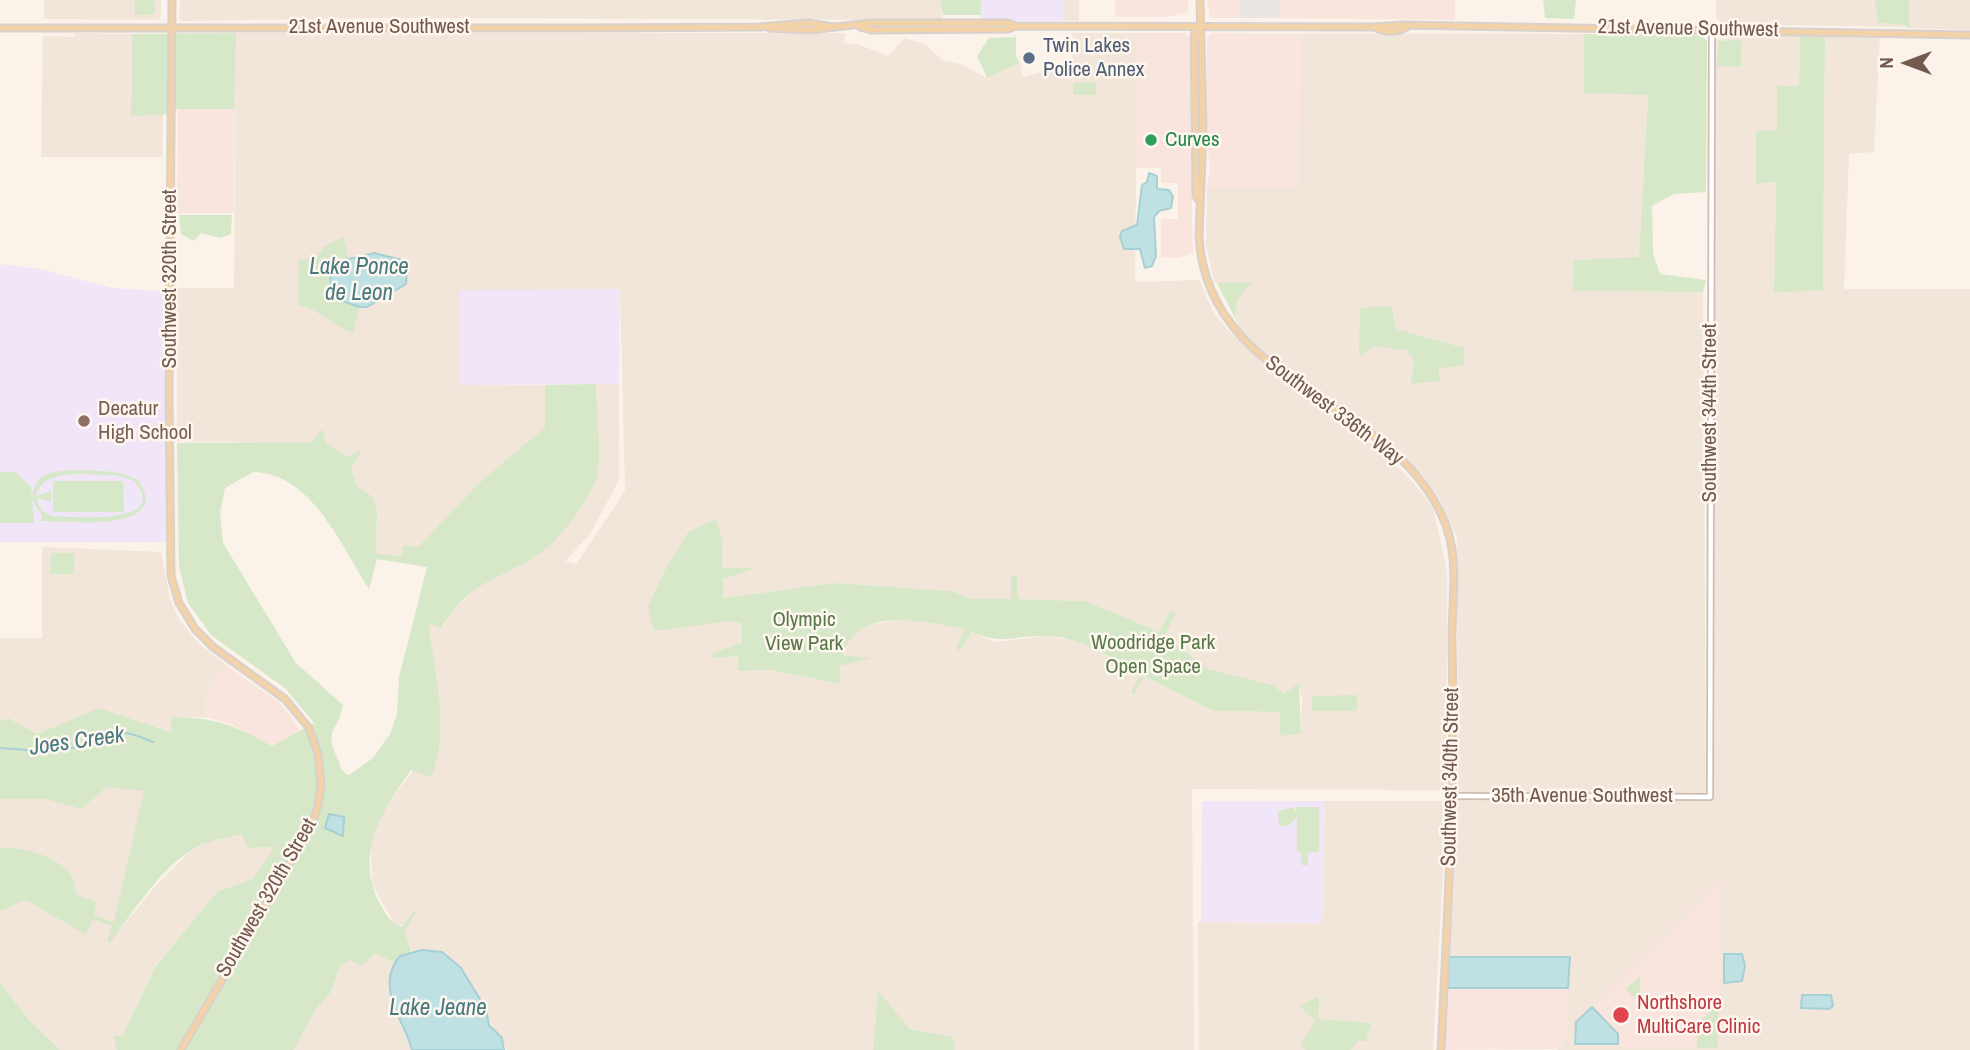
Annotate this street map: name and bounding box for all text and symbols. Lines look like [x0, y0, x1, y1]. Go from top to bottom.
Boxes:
street label: 21st Avenue Southwest [289, 14, 469, 40]
street label: 21st Avenue Southwest [1597, 15, 1779, 43]
north arrow [1872, 28, 1942, 98]
place label: Twin Lakes Police Annex [1043, 33, 1144, 83]
marker: Twin Lakes Police Annex [1021, 50, 1037, 66]
text: N [1873, 57, 1899, 69]
place label: Curves [1165, 127, 1220, 153]
marker: Curves [1143, 132, 1159, 148]
street label: Southwest 320th Street [157, 189, 183, 369]
water label: Lake Ponce de Leon [309, 254, 409, 308]
street label: Southwest 344th Street [1697, 323, 1723, 503]
street label: Southwest 336th Way [1260, 351, 1408, 471]
place label: Decatur High School [98, 396, 192, 446]
marker: Decatur High School [76, 413, 92, 429]
park label: Olympic View Park [765, 607, 843, 657]
park label: Woodridge Park Open Space [1091, 630, 1215, 680]
street label: Southwest 340th Street [1437, 687, 1465, 867]
water label: Joes Creek [28, 722, 126, 762]
street label: 35th Avenue Southwest [1491, 783, 1673, 809]
street label: Southwest 320th Street [211, 814, 323, 982]
place label: Northshore MultiCare Clinic [1637, 990, 1760, 1040]
water label: Lake Jeane [389, 995, 487, 1023]
marker: Northshore MultiCare Clinic [1611, 1005, 1631, 1025]

